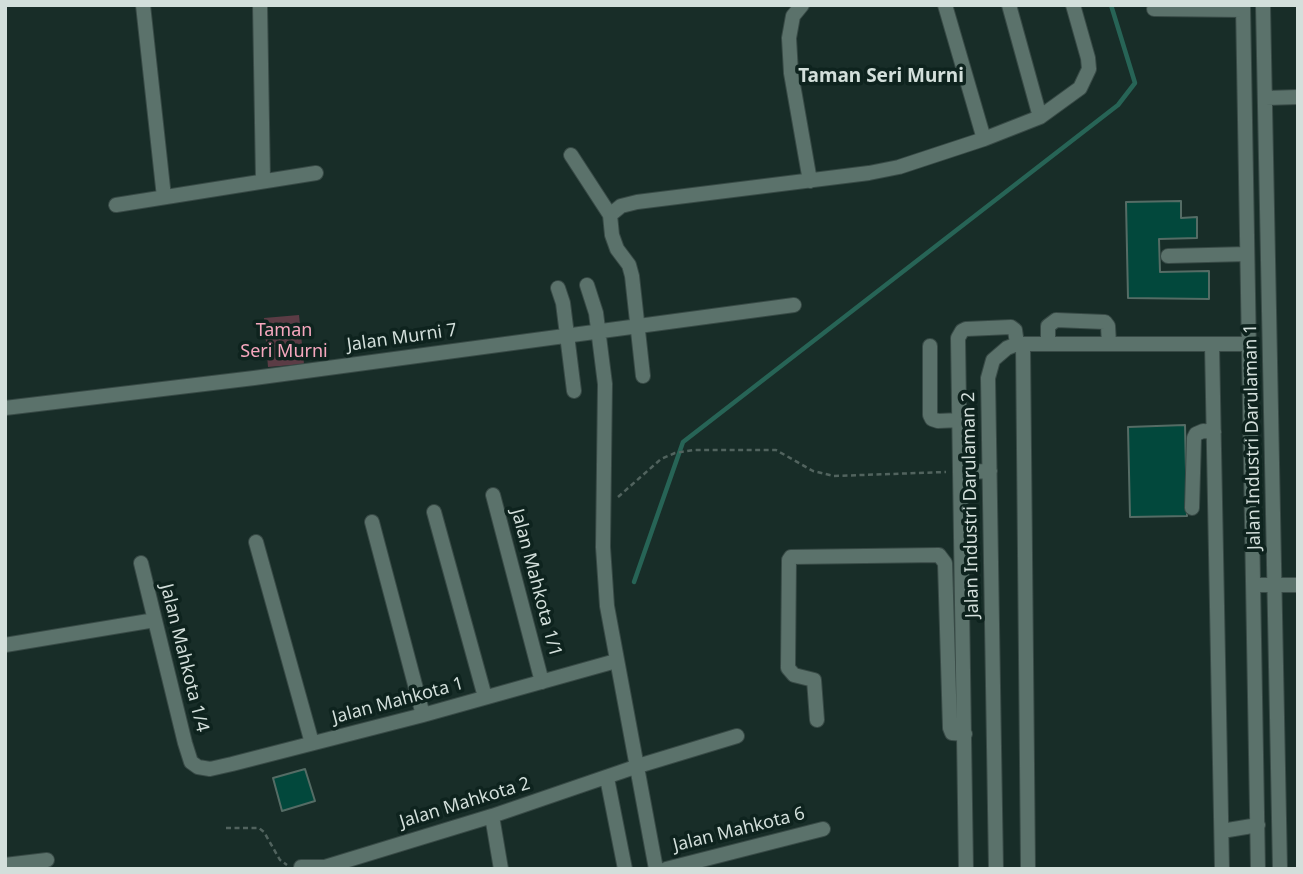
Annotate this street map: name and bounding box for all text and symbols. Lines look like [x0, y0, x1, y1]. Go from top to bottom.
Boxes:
district label: Taman Seri Murni [798, 66, 964, 88]
park label: Taman Seri Murni [240, 320, 328, 362]
street label: Jalan Murni 7 [345, 320, 459, 356]
street label: Jalan Industri Darulaman 1 [1240, 324, 1266, 550]
street label: Jalan Industri Darulaman 2 [958, 392, 984, 618]
street label: Jalan Mahkota 1/1 [506, 507, 566, 659]
street label: Jalan Mahkota 1/4 [155, 582, 213, 734]
street label: Jalan Mahkota 1 [330, 673, 466, 729]
street label: Jalan Mahkota 2 [397, 773, 533, 833]
street label: Jalan Mahkota 6 [671, 803, 807, 857]

